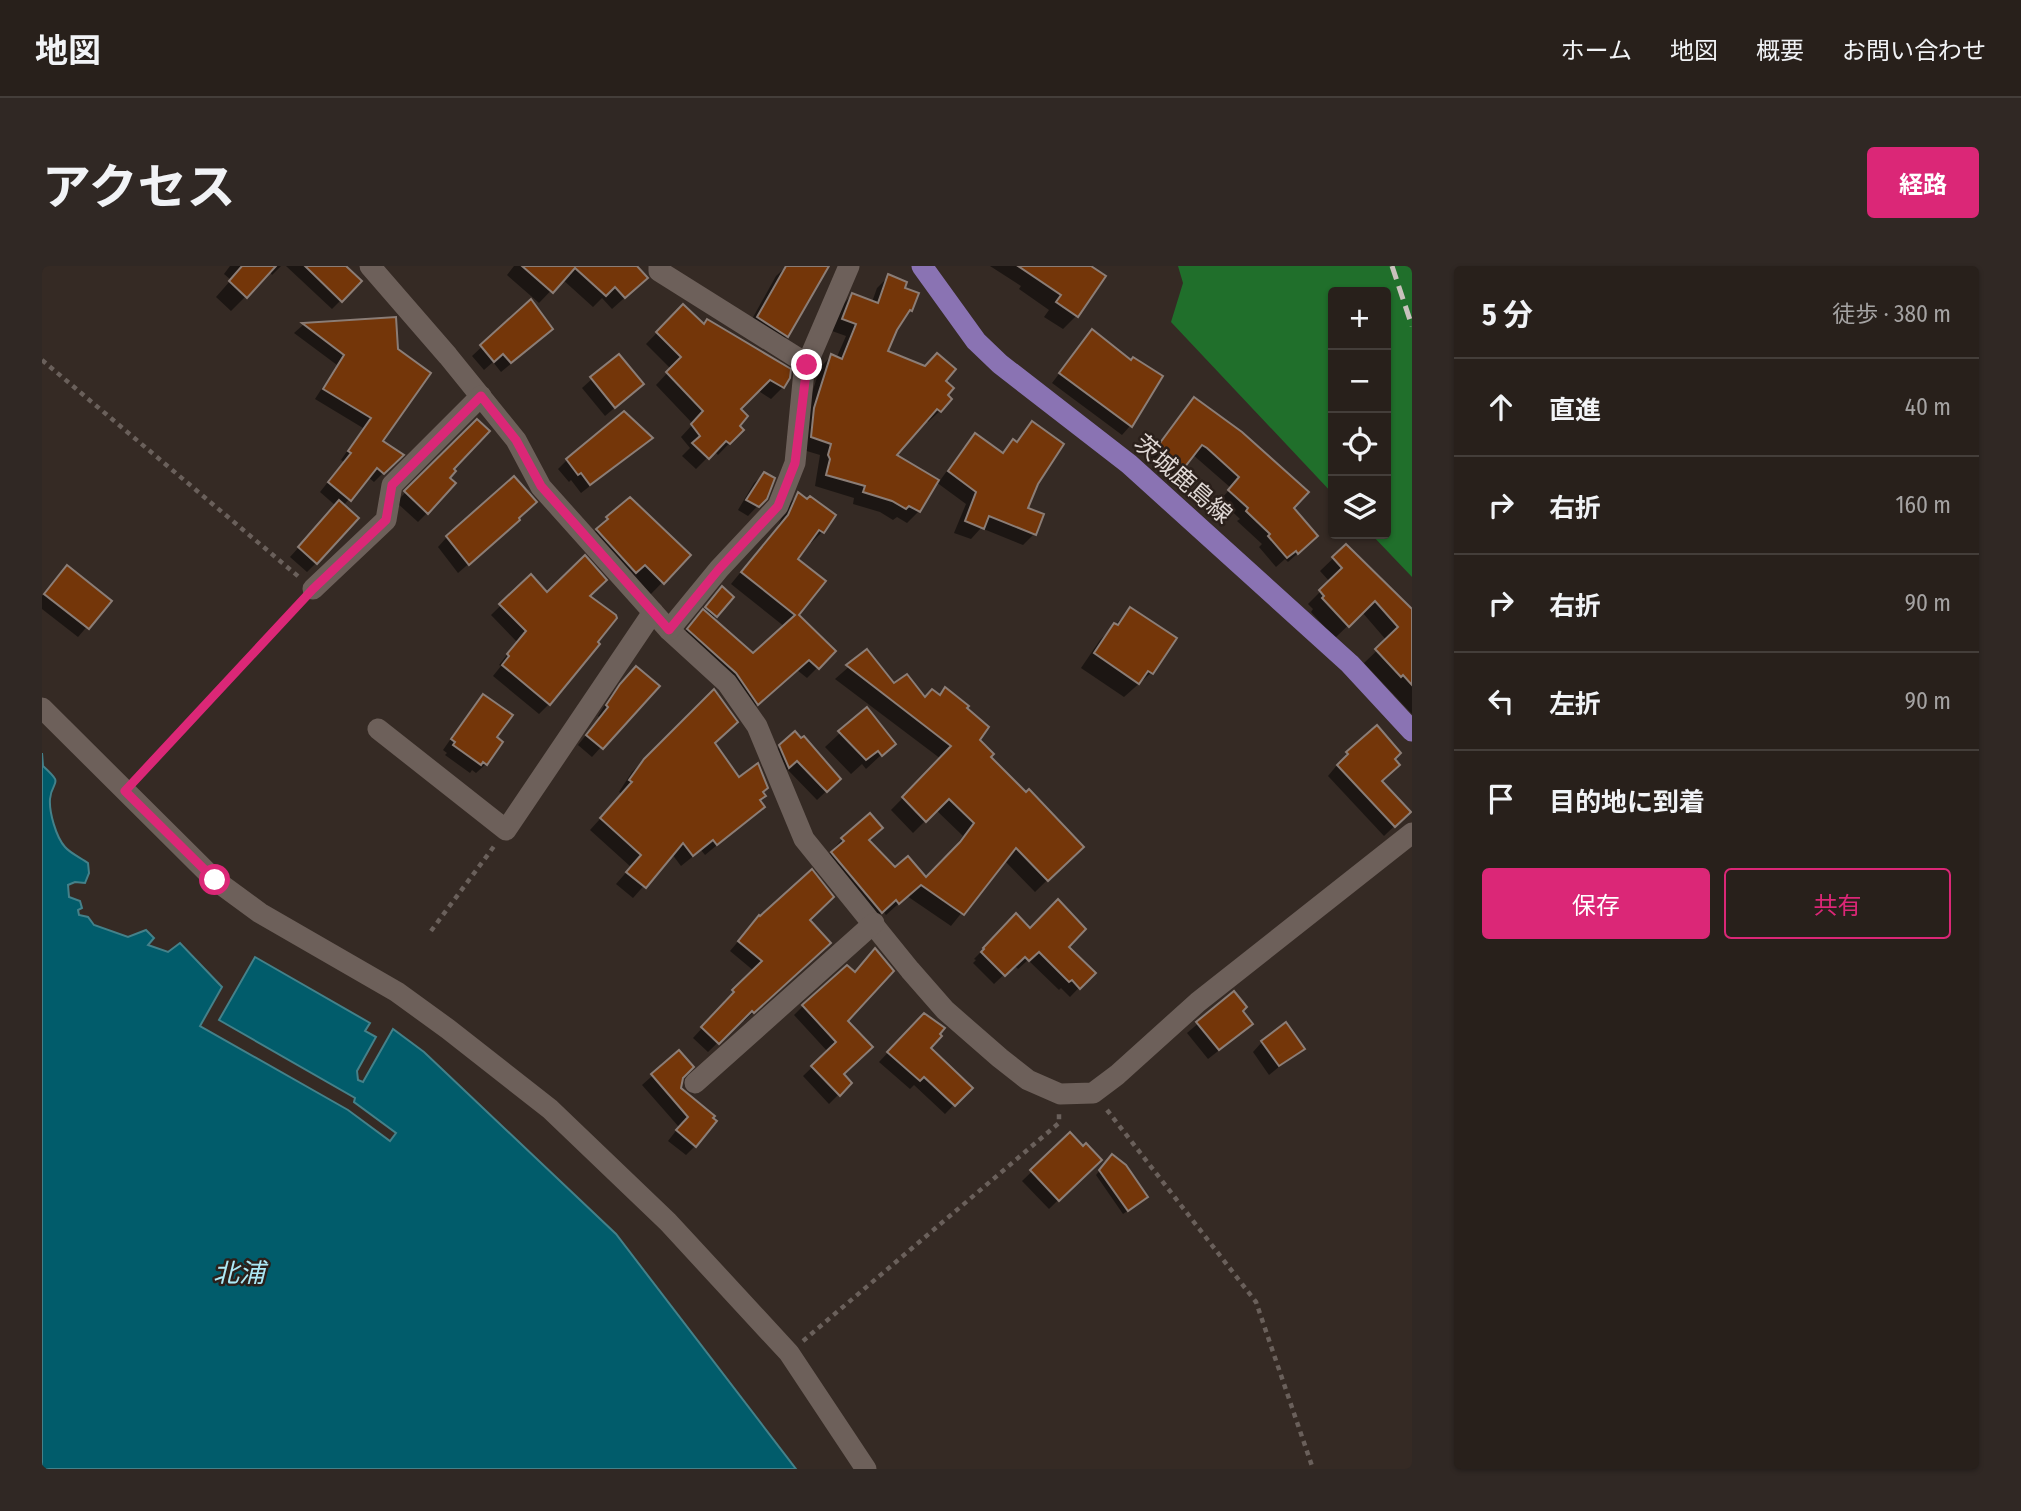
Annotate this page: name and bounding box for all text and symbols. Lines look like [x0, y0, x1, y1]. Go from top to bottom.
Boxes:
text: 地図 [35, 31, 101, 71]
text: ホーム [1561, 37, 1632, 65]
text: 地図 [1670, 37, 1718, 65]
text: 概要 [1756, 37, 1804, 65]
text: お問い合わせ [1842, 37, 1986, 65]
button: 経路 [1867, 147, 1979, 218]
text: アクセス [42, 158, 236, 217]
map controls [1328, 287, 1391, 539]
button: + [1328, 287, 1391, 350]
text: 5 分 [1482, 297, 1533, 333]
text: 徒歩 · 380 m [1832, 300, 1951, 328]
route end [791, 349, 822, 380]
button: − [1328, 350, 1391, 413]
icon: ahead [1482, 388, 1520, 426]
text: 40 m [1905, 393, 1951, 421]
text: 直進 [1549, 395, 1601, 426]
button: locate [1328, 413, 1391, 476]
street label: 茨城鹿島線 [1129, 429, 1237, 529]
button: layers [1328, 476, 1391, 539]
icon: right [1482, 486, 1520, 524]
text: 160 m [1896, 491, 1951, 519]
text: 右折 [1549, 493, 1601, 524]
icon: right [1482, 584, 1520, 622]
text: 90 m [1905, 589, 1951, 617]
text: 右折 [1549, 591, 1601, 622]
icon: left [1482, 682, 1520, 720]
text: 90 m [1905, 687, 1951, 715]
text: 左折 [1549, 689, 1601, 720]
icon: arrive [1482, 780, 1520, 818]
text: 目的地に到着 [1549, 787, 1705, 818]
route start [199, 864, 230, 895]
button: 保存 [1482, 868, 1710, 939]
button: 共有 [1724, 868, 1951, 939]
water label: 北浦 [213, 1258, 269, 1289]

